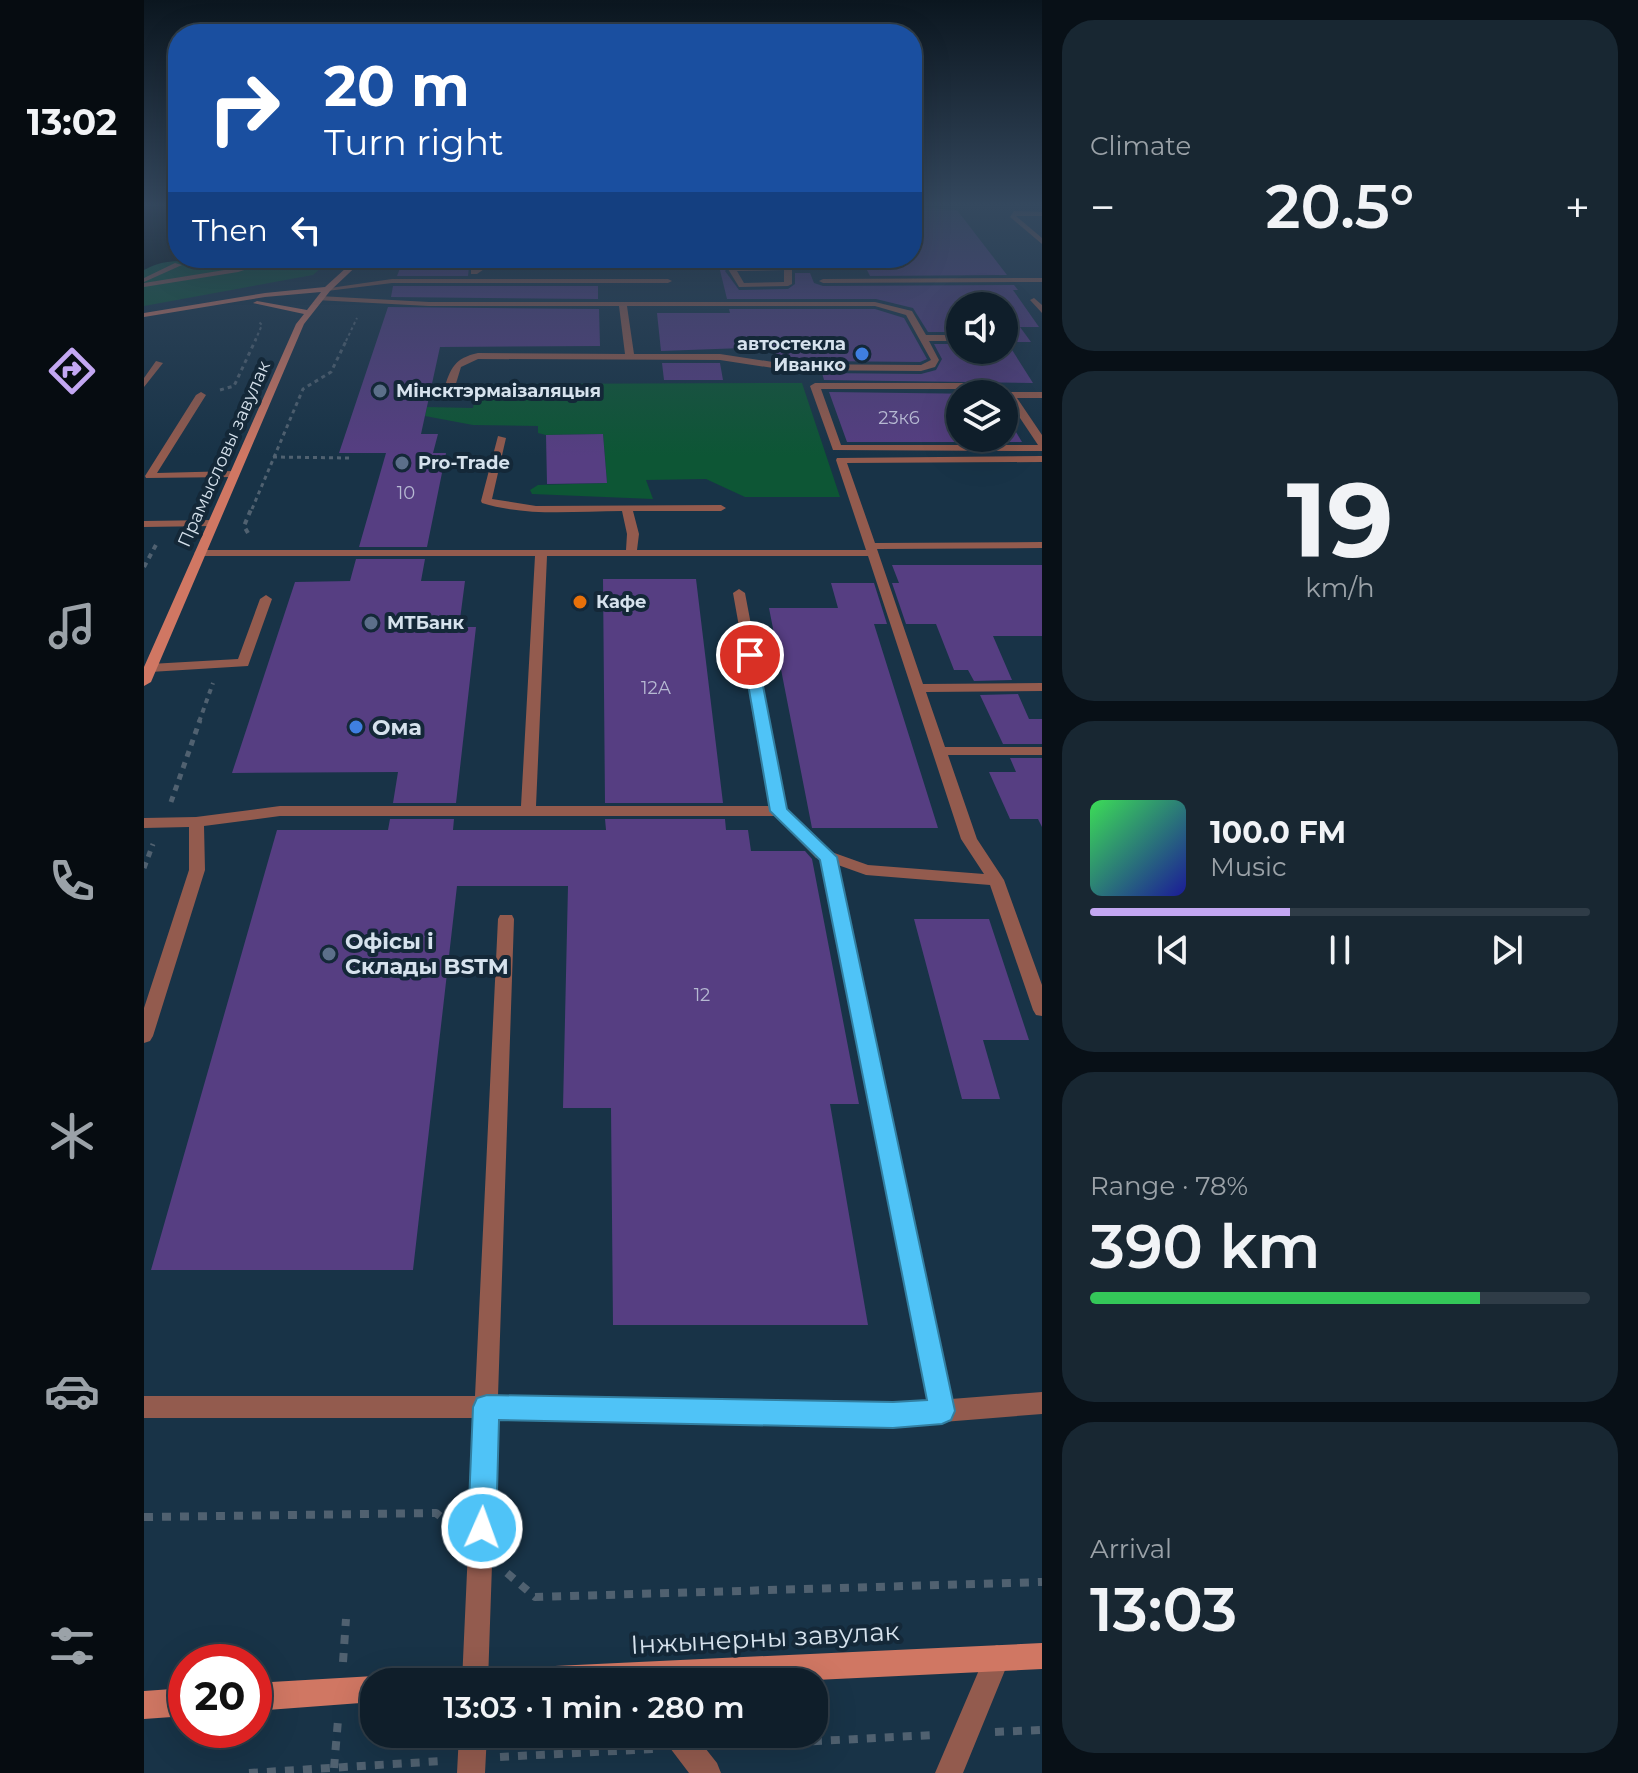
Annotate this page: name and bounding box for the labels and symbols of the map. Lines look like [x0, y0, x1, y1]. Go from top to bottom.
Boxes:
place label: автостекла Иванко [737, 333, 846, 376]
marker: автостекла Иванко [853, 345, 871, 363]
street label: Прамысловы завулак [173, 357, 275, 550]
place label: Мінсктэрмаізаляцыя [396, 380, 601, 402]
marker: Мінсктэрмаізаляцыя [371, 382, 389, 400]
house number: 23к6 [878, 407, 920, 429]
place label: Pro-Trade [418, 452, 510, 474]
marker: Pro-Trade [393, 454, 411, 472]
house number: 10 [397, 482, 415, 504]
place label: Кафе [596, 591, 647, 613]
marker: Кафе [571, 593, 589, 611]
place label: МТБанк [387, 612, 464, 634]
marker: МТБанк [362, 614, 380, 632]
pin [716, 621, 784, 689]
house number: 12А [641, 677, 672, 699]
place label: Ома [372, 714, 422, 741]
marker: Ома [347, 718, 365, 736]
place label: Офісы і Склады BSTM [345, 928, 509, 980]
marker: Офісы і Склады BSTM [320, 945, 338, 963]
house number: 12 [694, 984, 710, 1006]
position arrow [440, 1486, 524, 1570]
street label: Інжынерны завулак [630, 1615, 900, 1661]
speed limit sign: 20 [168, 1644, 272, 1748]

